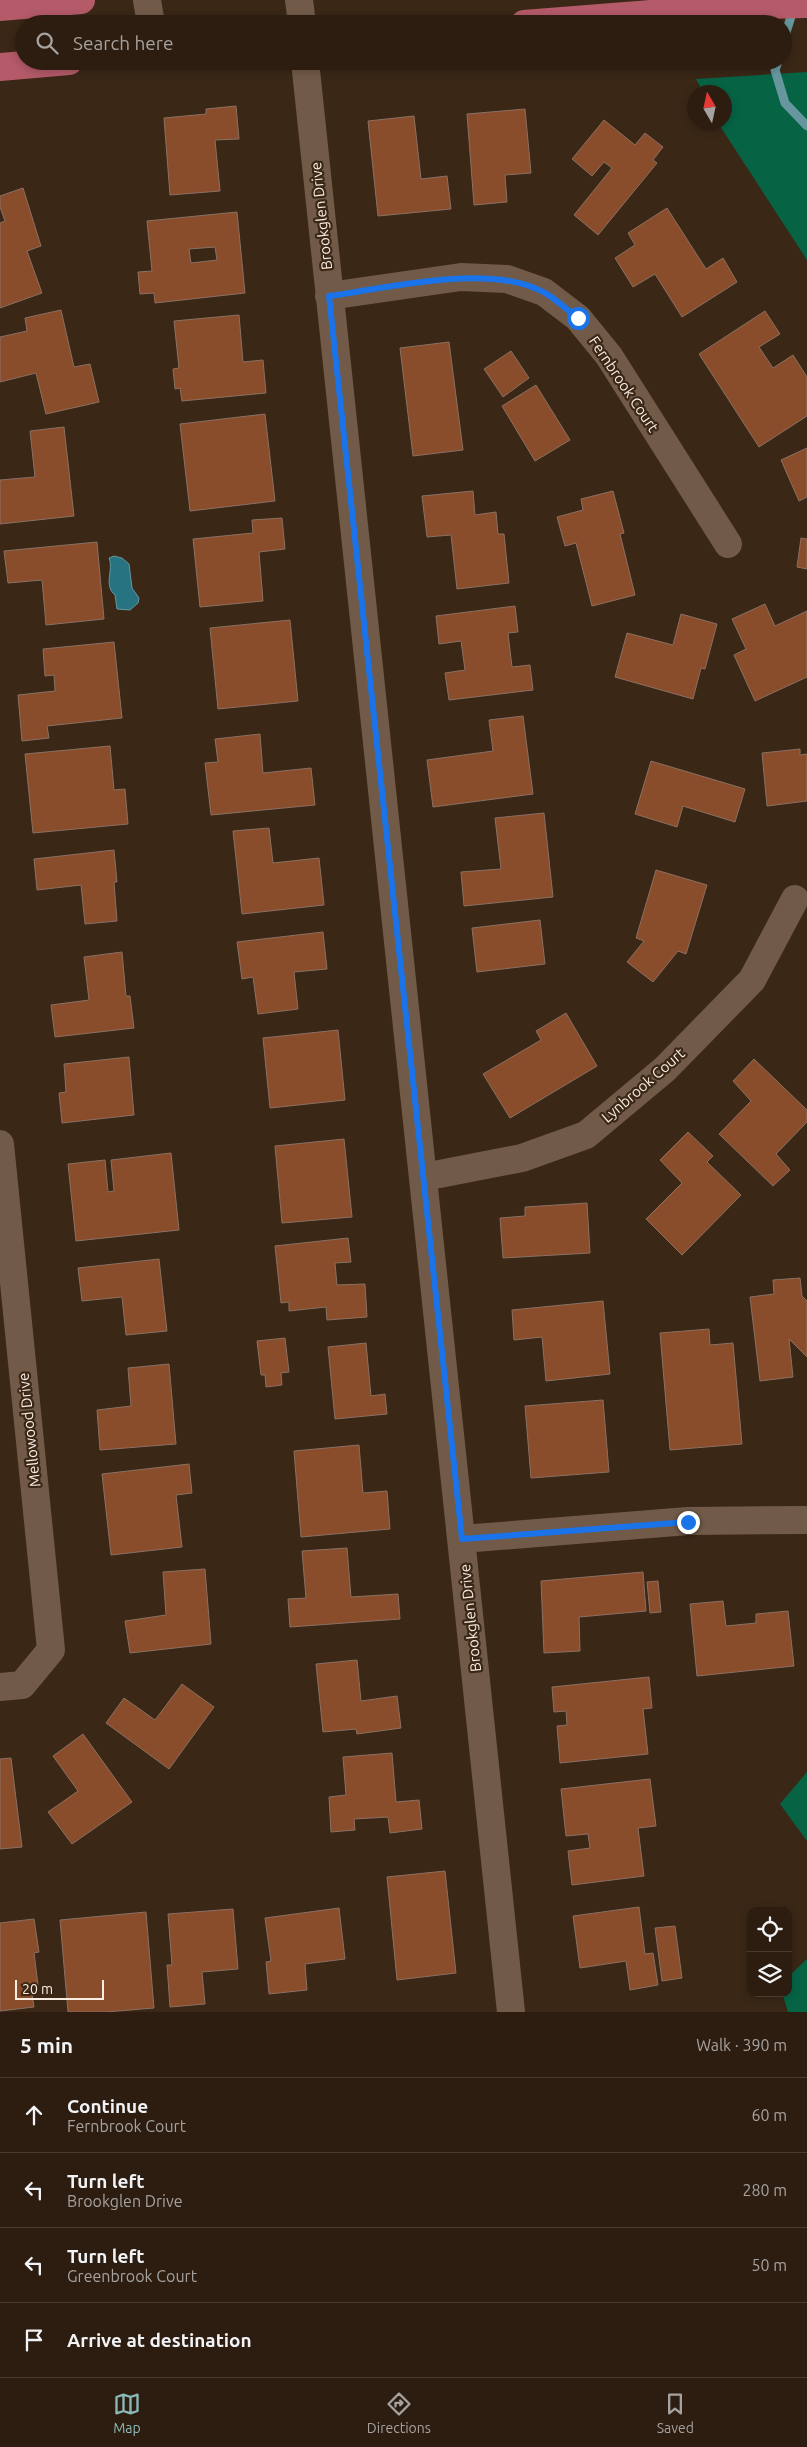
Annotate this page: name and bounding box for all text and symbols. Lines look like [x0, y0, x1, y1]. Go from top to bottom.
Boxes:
search box [15, 15, 792, 70]
icon: search [33, 29, 61, 57]
text: Search here [73, 32, 173, 54]
north arrow [687, 85, 732, 130]
street label: Brookglen Drive [307, 161, 335, 271]
route start [567, 307, 590, 330]
street label: Fernbrook Court [586, 333, 662, 435]
street label: Lynbrook Court [598, 1044, 688, 1126]
street label: Mellowood Drive [15, 1372, 43, 1488]
route end [677, 1511, 700, 1534]
street label: Brookglen Drive [456, 1563, 484, 1673]
map controls [747, 1907, 792, 1997]
button: locate [747, 1907, 792, 1952]
button: layers [747, 1952, 792, 1997]
scale bar [15, 1977, 104, 2000]
text: 20 m [22, 1981, 53, 1997]
text: 5 min [20, 2033, 73, 2057]
text: Walk · 390 m [696, 2036, 787, 2054]
text: Continue [67, 2095, 148, 2117]
icon: ahead [20, 2101, 48, 2129]
text: 60 m [751, 2106, 787, 2124]
text: Fernbrook Court [67, 2117, 186, 2135]
text: Turn left [67, 2170, 145, 2192]
icon: left [20, 2176, 48, 2204]
text: 280 m [742, 2181, 787, 2199]
text: Brookglen Drive [67, 2192, 183, 2210]
text: Turn left [67, 2245, 145, 2267]
icon: left [20, 2251, 48, 2279]
text: 50 m [751, 2256, 787, 2274]
text: Greenbrook Court [67, 2267, 197, 2285]
icon: arrive [20, 2326, 48, 2354]
text: Arrive at destination [67, 2329, 252, 2351]
tab: Map [113, 2390, 141, 2436]
tab: Directions [367, 2390, 431, 2436]
tab: Saved [657, 2390, 694, 2436]

